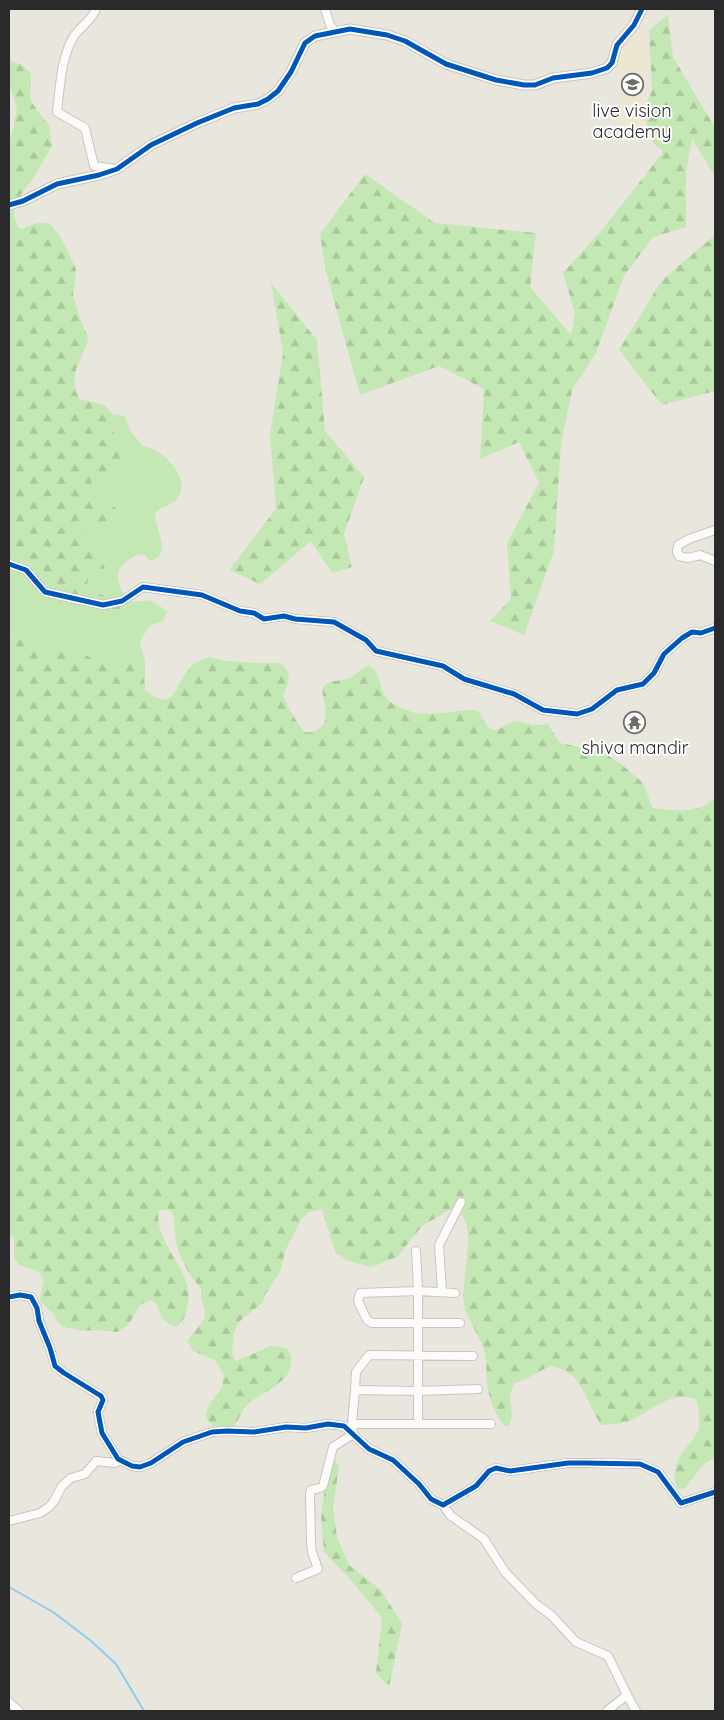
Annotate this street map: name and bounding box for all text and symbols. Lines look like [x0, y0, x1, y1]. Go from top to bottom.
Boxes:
school or university icon: live vision academy [620, 73, 644, 97]
place label: live vision academy [592, 99, 672, 143]
temple icon: shiva mandir [623, 710, 647, 734]
place label: shiva mandir [581, 736, 689, 759]

